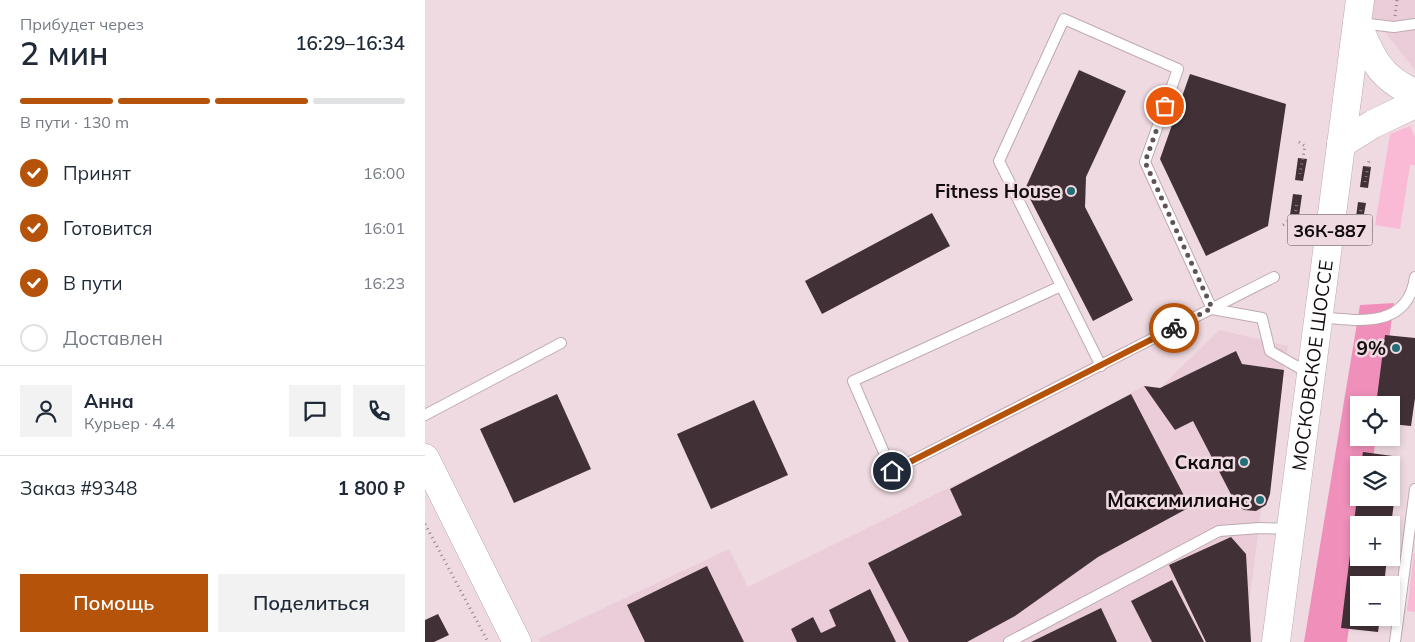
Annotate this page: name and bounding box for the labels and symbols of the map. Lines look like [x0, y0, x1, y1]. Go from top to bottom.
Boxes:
pin [1144, 85, 1186, 127]
place label: Fitness House [935, 179, 1061, 203]
marker: Fitness House [1065, 185, 1077, 197]
road number: 36К-887 [1287, 214, 1373, 246]
street label: МОСКОВСКОЕ ШОССЕ [1287, 259, 1338, 472]
courier [1149, 303, 1199, 353]
place label: 9% [1357, 336, 1386, 360]
marker: 9% [1390, 342, 1402, 354]
pin [871, 450, 913, 492]
place label: Скала [1174, 450, 1234, 474]
marker: Скала [1238, 456, 1250, 468]
place label: Максимилианс [1107, 488, 1250, 512]
marker: Максимилианс [1254, 494, 1266, 506]

